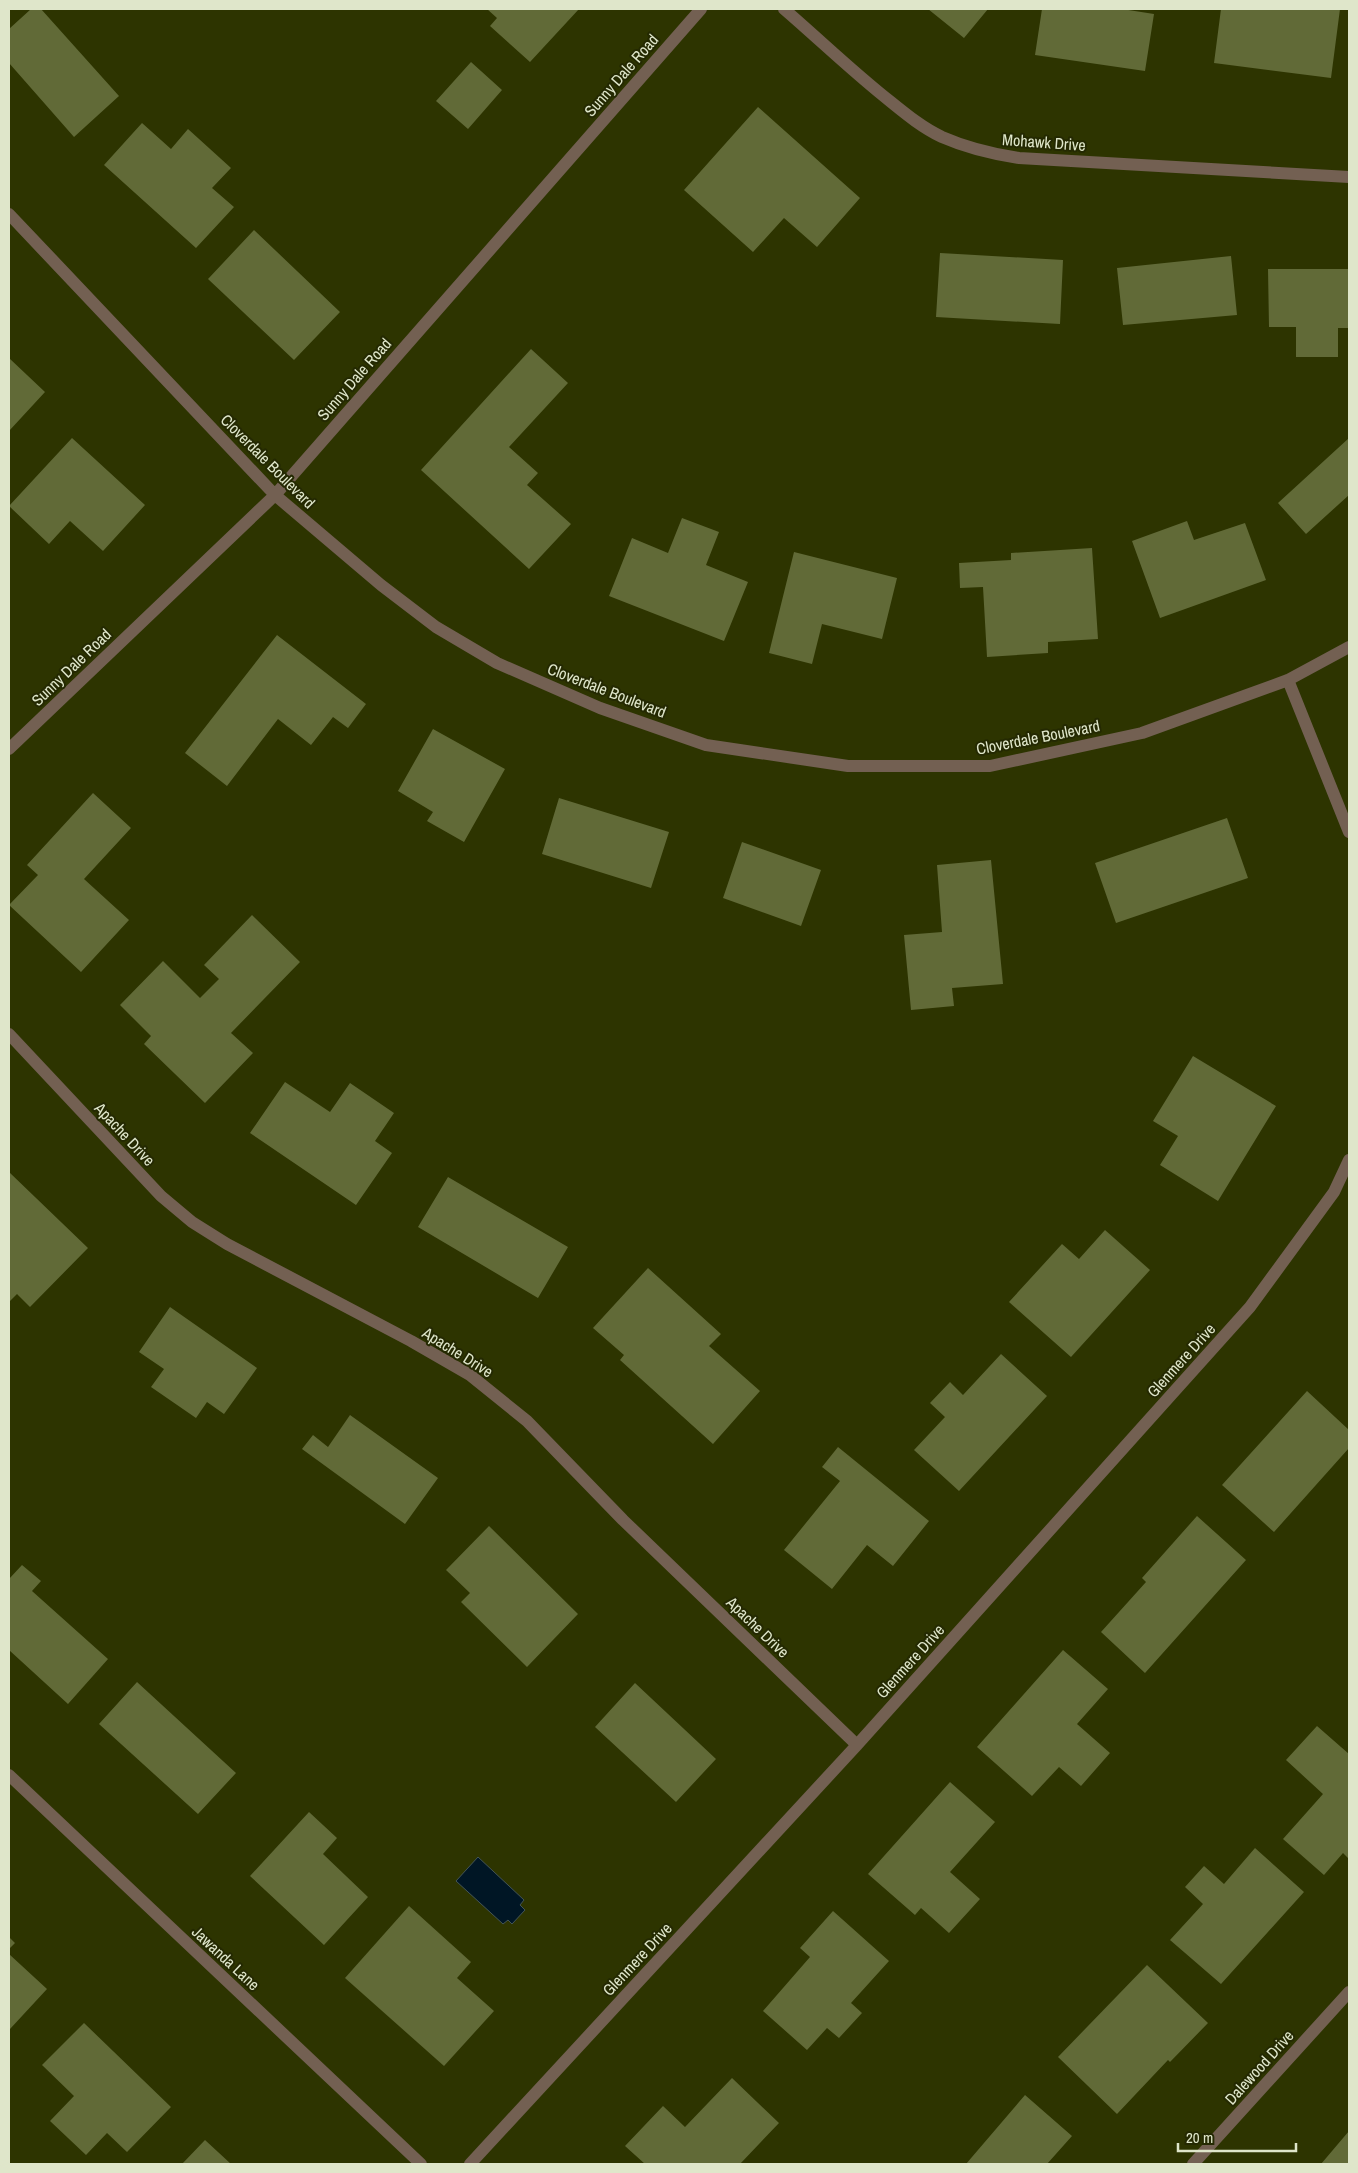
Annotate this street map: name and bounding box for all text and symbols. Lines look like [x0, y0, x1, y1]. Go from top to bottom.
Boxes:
street label: Sunny Dale Road [579, 29, 663, 121]
street label: Mohawk Drive [1001, 128, 1087, 156]
street label: Sunny Dale Road [312, 333, 396, 425]
street label: Cloverdale Boulevard [216, 409, 320, 513]
street label: Sunny Dale Road [26, 623, 116, 711]
street label: Cloverdale Boulevard [545, 657, 669, 723]
street label: Cloverdale Boulevard [974, 714, 1102, 760]
street label: Apache Drive [89, 1097, 160, 1171]
street label: Glenmere Drive [1142, 1318, 1220, 1402]
street label: Apache Drive [418, 1321, 498, 1382]
street label: Apache Drive [721, 1591, 794, 1663]
street label: Glenmere Drive [871, 1619, 949, 1703]
street label: Glenmere Drive [597, 1918, 677, 2000]
street label: Jawanda Lane [187, 1921, 265, 1995]
street label: Dalewood Drive [1220, 2025, 1298, 2109]
scale bar [1178, 2120, 1296, 2152]
text: 20 m [1186, 2127, 1213, 2148]

